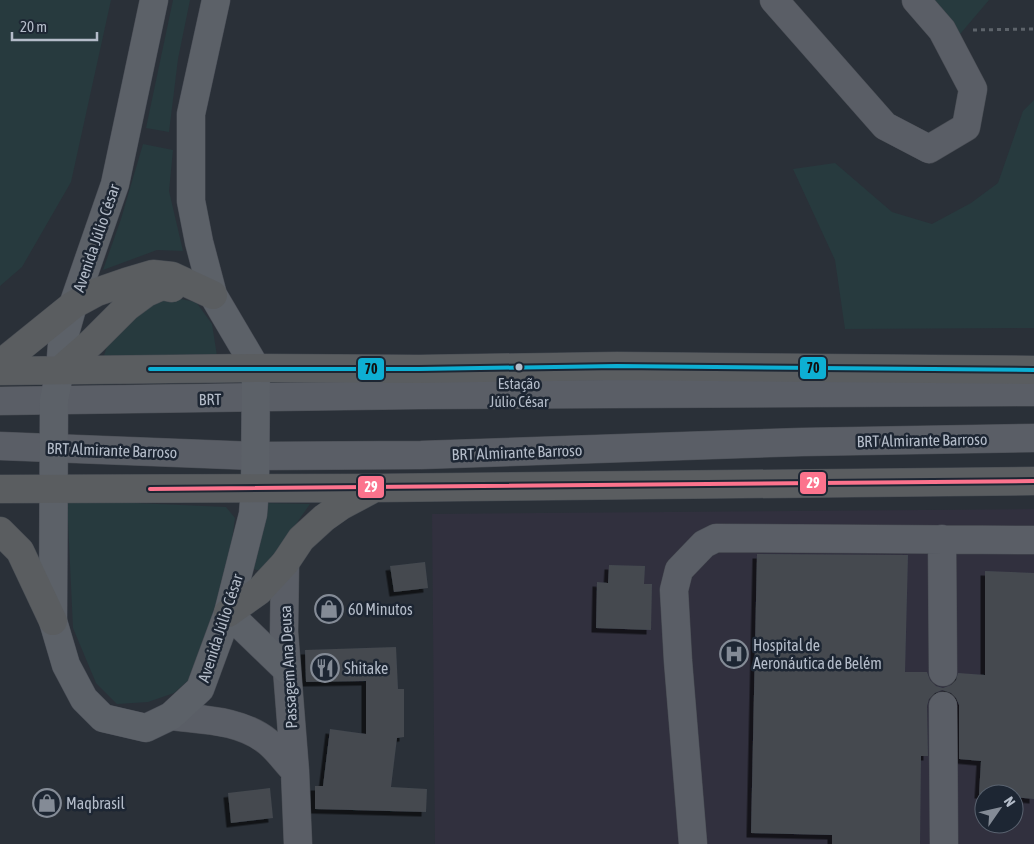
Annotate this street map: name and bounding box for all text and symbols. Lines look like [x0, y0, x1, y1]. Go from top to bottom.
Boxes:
scale bar [12, 10, 98, 42]
text: 20 m [20, 18, 47, 35]
street label: Avenida Júlio César [69, 181, 123, 294]
line badge: 70 [799, 356, 827, 380]
line badge: 70 [357, 357, 385, 381]
text: 70 [806, 360, 820, 376]
text: 70 [364, 361, 378, 377]
marker: Estação Júlio César [514, 362, 524, 372]
place label: Estação Júlio César [490, 375, 549, 410]
street label: BRT [199, 390, 221, 408]
street label: BRT Almirante Barroso [856, 430, 988, 450]
street label: BRT Almirante Barroso [46, 439, 178, 461]
street label: BRT Almirante Barroso [451, 441, 583, 463]
line badge: 29 [799, 471, 827, 495]
line badge: 29 [357, 475, 385, 499]
text: 29 [806, 475, 820, 491]
text: 29 [364, 479, 378, 495]
street label: Avenida Júlio César [194, 571, 246, 684]
shop icon: 60 Minutos [314, 594, 344, 624]
place label: 60 Minutos [348, 600, 413, 618]
street label: Passagem Ana Deusa [276, 605, 301, 729]
place label: Hospital de Aeronáutica de Belém [753, 636, 882, 672]
hospital icon: Hospital de Aeronáutica de Belém [719, 639, 749, 669]
restaurant icon: Shitake [310, 653, 340, 683]
place label: Shitake [344, 659, 388, 677]
north arrow [974, 784, 1024, 834]
shop icon: Maqbrasil [32, 788, 62, 818]
place label: Maqbrasil [66, 794, 125, 813]
text: N [1001, 794, 1019, 810]

